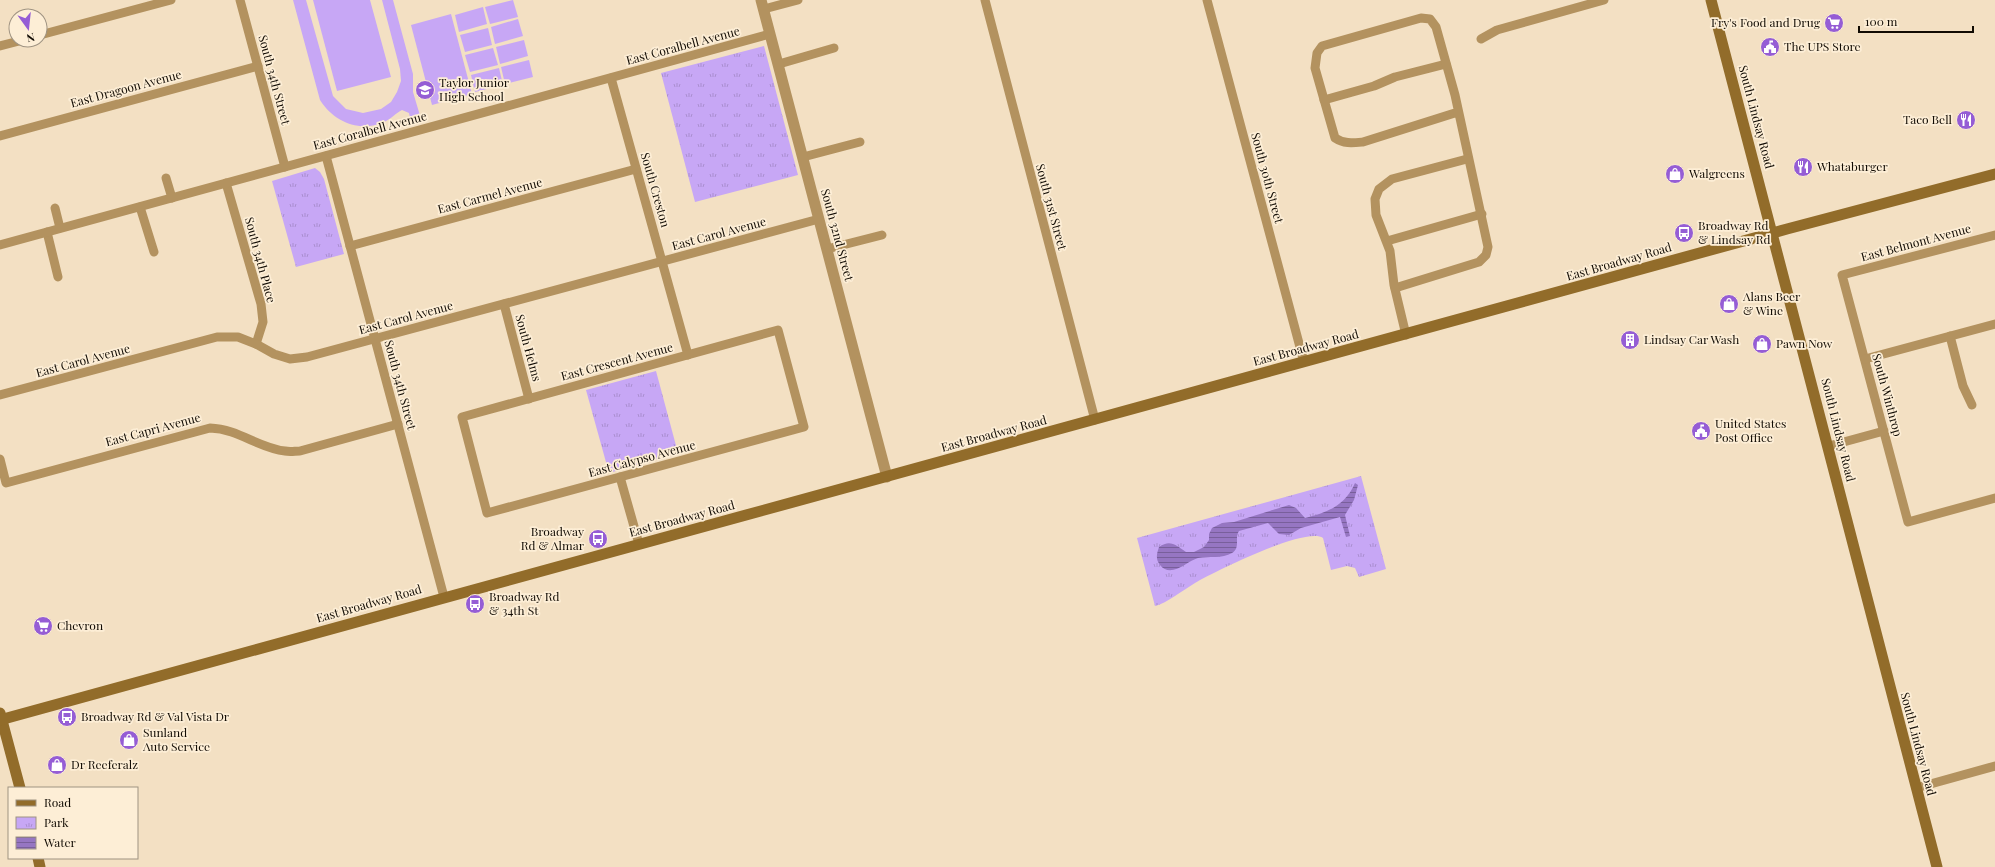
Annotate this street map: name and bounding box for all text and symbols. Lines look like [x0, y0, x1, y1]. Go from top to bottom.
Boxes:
north arrow [8, 8, 48, 48]
scale bar [1859, 8, 1973, 34]
supermarket icon: Fry's Food and Drug [1823, 12, 1845, 34]
text: 100 m [1865, 13, 1898, 29]
place label: Fry's Food and Drug [1711, 14, 1821, 30]
street label: East Coralbell Avenue [624, 22, 741, 68]
text: N [25, 30, 36, 46]
street label: South 34th Street [255, 33, 295, 127]
public building icon: The UPS Store [1759, 36, 1781, 58]
place label: The UPS Store [1784, 38, 1861, 54]
street label: South Lindsay Road [1735, 63, 1778, 170]
street label: East Dragoon Avenue [68, 66, 183, 111]
place label: Taylor Junior High School [439, 74, 510, 104]
school or university icon: Taylor Junior High School [414, 79, 436, 101]
street label: East Coralbell Avenue [311, 107, 428, 153]
restaurant icon: Taco Bell [1955, 109, 1977, 131]
place label: Taco Bell [1903, 111, 1953, 127]
street label: South 30th Street [1248, 131, 1288, 226]
street label: South Creston [638, 150, 674, 229]
restaurant icon: Whataburger [1792, 156, 1814, 178]
place label: Whataburger [1816, 158, 1888, 174]
street label: South 31st Street [1033, 162, 1071, 252]
shop icon: Walgreens [1664, 163, 1686, 185]
place label: Walgreens [1688, 165, 1745, 181]
street label: East Carmel Avenue [436, 173, 544, 217]
street label: South 32nd Street [818, 187, 858, 283]
street label: East Carol Avenue [670, 213, 768, 253]
street label: South 34th Place [242, 215, 280, 304]
place label: Broadway Rd & Lindsay Rd [1698, 217, 1771, 247]
street label: East Belmont Avenue [1859, 220, 1973, 264]
bus stop icon: Broadway Rd & Lindsay Rd [1673, 222, 1695, 244]
street label: East Broadway Road [1564, 238, 1673, 284]
place label: Alans Beer & Wine [1742, 288, 1801, 318]
shop icon: Alans Beer & Wine [1718, 293, 1740, 315]
street label: East Carol Avenue [357, 297, 455, 337]
street label: South Helms [512, 312, 546, 383]
street label: East Broadway Road [1251, 325, 1360, 369]
building icon: Lindsay Car Wash [1619, 329, 1641, 351]
place label: Lindsay Car Wash [1644, 331, 1739, 347]
shop icon: Pawn Now [1751, 333, 1773, 355]
place label: Pawn Now [1776, 335, 1833, 351]
street label: South 34th Street [381, 338, 421, 432]
street label: East Crescent Avenue [559, 338, 675, 384]
street label: East Carol Avenue [34, 340, 132, 380]
street label: South Winthrop [1869, 352, 1907, 438]
street label: South Lindsay Road [1818, 376, 1860, 483]
street label: East Capri Avenue [103, 409, 202, 449]
street label: East Broadway Road [939, 411, 1048, 455]
place label: United States Post Office [1715, 415, 1786, 445]
public building icon: United States Post Office [1690, 420, 1712, 442]
street label: East Calypso Avenue [586, 436, 697, 480]
street label: East Broadway Road [627, 496, 736, 540]
place label: Broadway Rd & Almar [521, 523, 585, 553]
bus stop icon: Broadway Rd & Almar [587, 528, 609, 550]
street label: East Broadway Road [314, 580, 423, 626]
place label: Broadway Rd & 34th St [489, 588, 560, 618]
bus stop icon: Broadway Rd & 34th St [464, 593, 486, 615]
supermarket icon: Chevron [32, 615, 54, 637]
place label: Chevron [57, 617, 103, 633]
street label: South Lindsay Road [1897, 690, 1940, 797]
bus stop icon: Broadway Rd & Val Vista Dr [56, 706, 78, 728]
place label: Broadway Rd & Val Vista Dr [81, 708, 230, 724]
place label: Sunland Auto Service [142, 724, 210, 754]
shop icon: Sunland Auto Service [118, 729, 140, 751]
shop icon: Dr Reeferalz [46, 754, 68, 776]
place label: Dr Reeferalz [71, 756, 138, 772]
legend [8, 787, 138, 859]
text: Road [44, 794, 71, 810]
text: Park [44, 814, 69, 830]
text: Water [43, 834, 77, 850]

